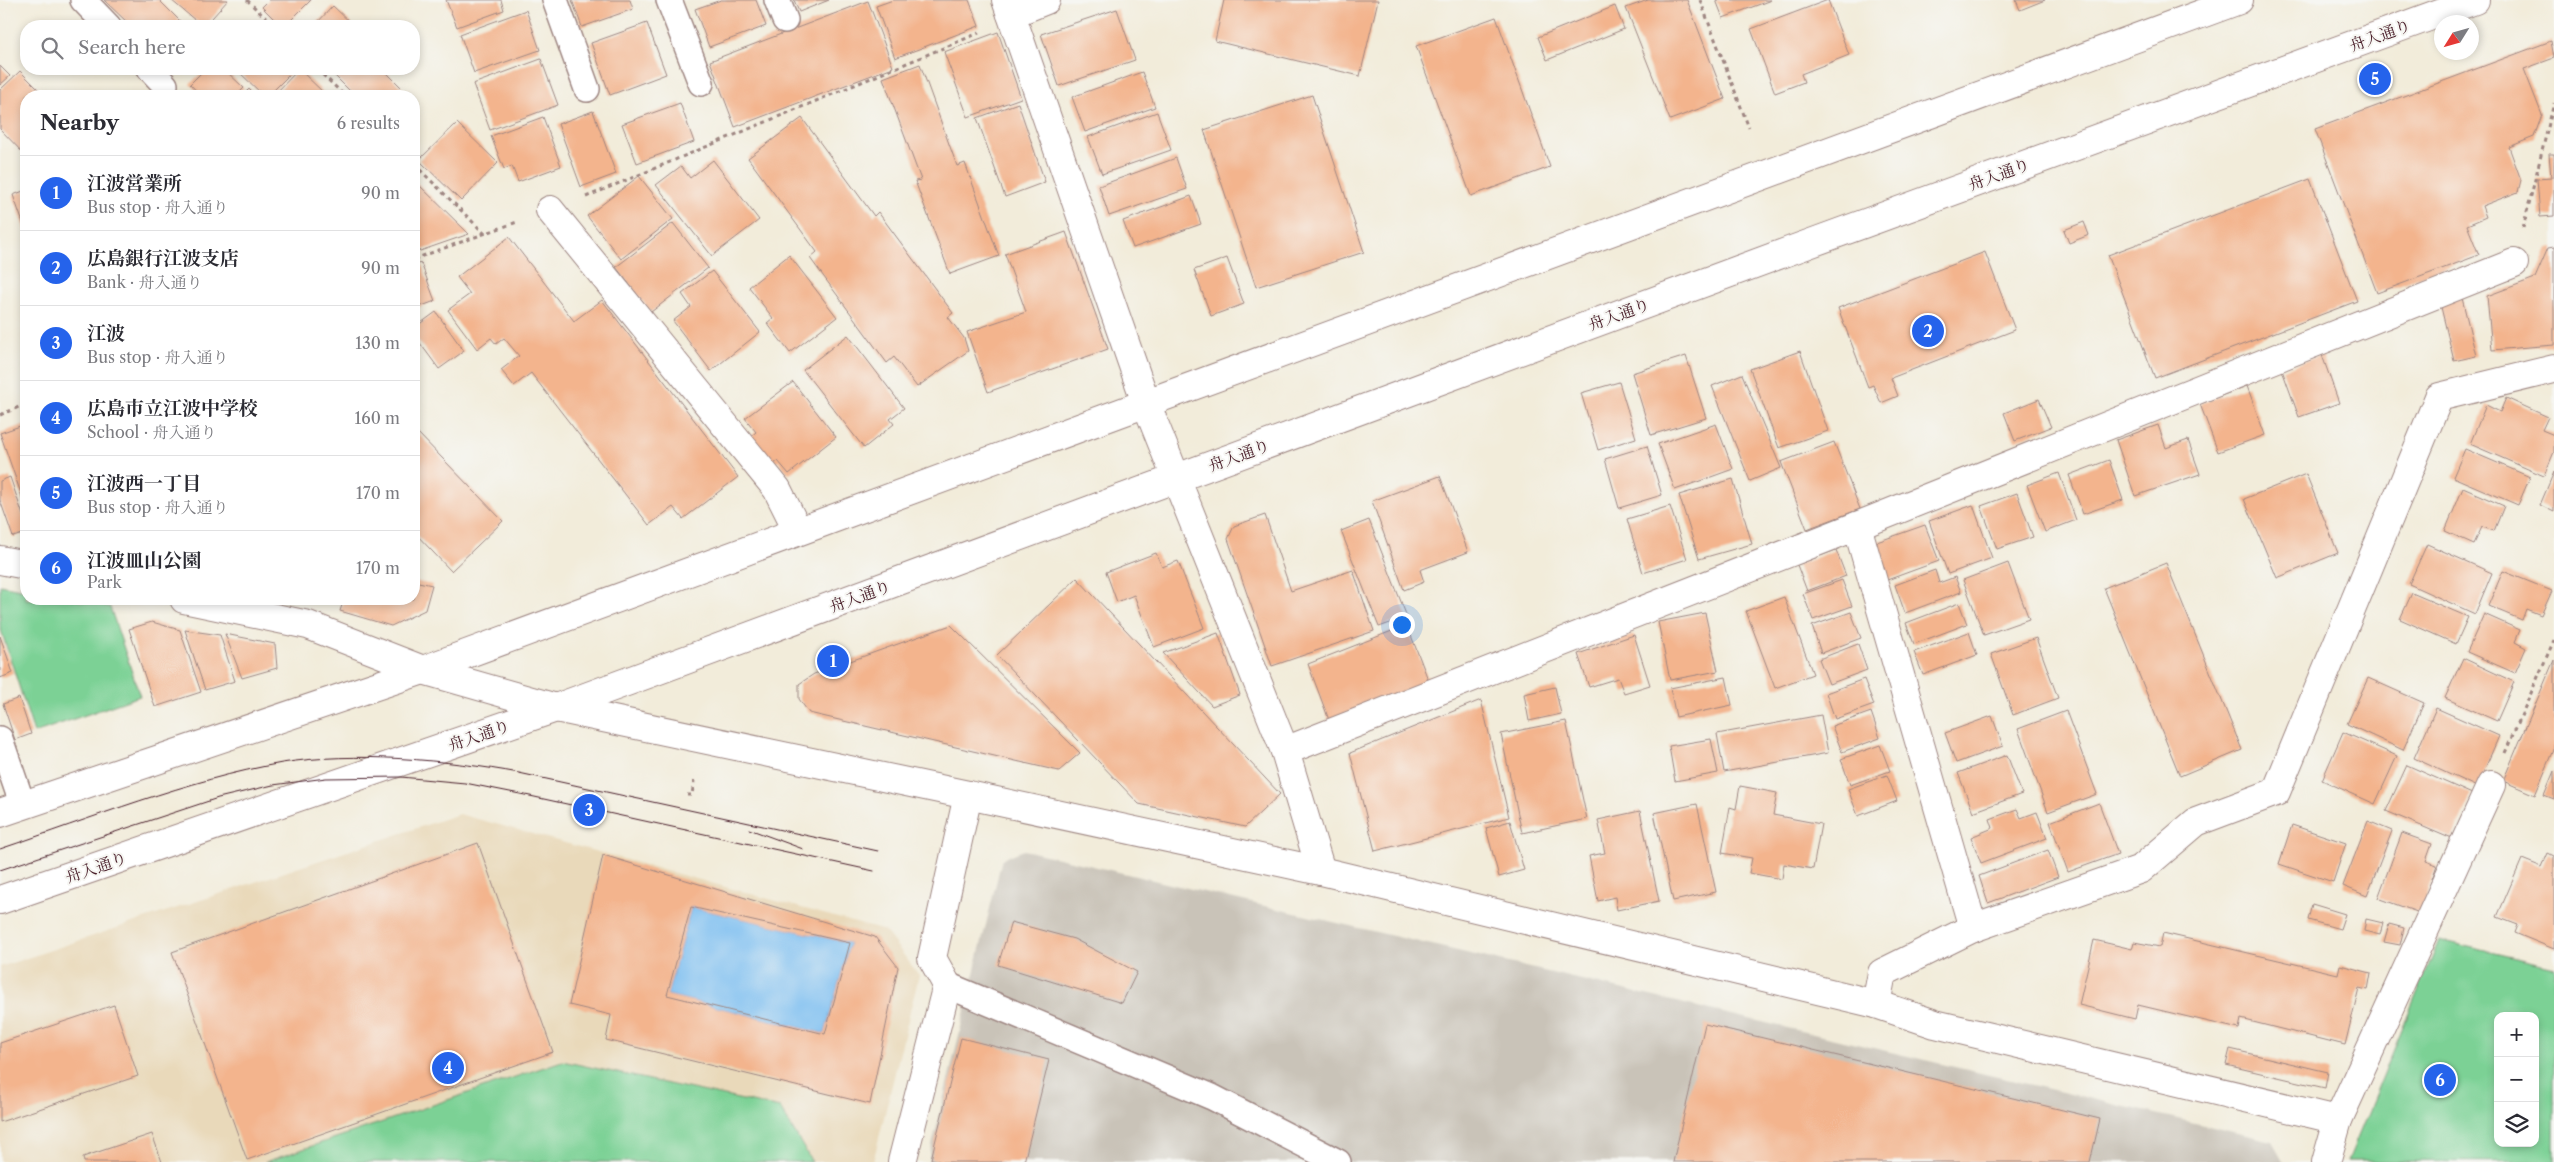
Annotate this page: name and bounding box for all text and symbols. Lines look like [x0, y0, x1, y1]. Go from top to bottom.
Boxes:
street label: 舟入通り [2347, 15, 2413, 55]
north arrow [2434, 15, 2479, 60]
search box [20, 20, 420, 75]
icon: search [38, 34, 66, 62]
text: Search here [78, 36, 186, 59]
pin: 5 [2359, 60, 2391, 98]
text: Nearby [40, 110, 119, 135]
text: 6 results [337, 113, 400, 133]
street label: 舟入通り [1966, 154, 2032, 194]
text: 江波営業所 [87, 172, 182, 195]
text: 1 [52, 183, 60, 203]
text: 90 m [361, 183, 400, 203]
text: Bus stop · 舟入通り [87, 197, 229, 217]
text: 広島銀行江波支店 [87, 247, 239, 270]
text: 2 [51, 258, 61, 278]
text: 90 m [361, 258, 400, 278]
text: Bank · 舟入通り [87, 272, 203, 292]
street label: 舟入通り [1586, 294, 1652, 334]
pin: 2 [1912, 312, 1944, 350]
text: 江波 [87, 322, 125, 345]
text: 3 [51, 333, 61, 353]
text: 130 m [355, 333, 400, 353]
text: Bus stop · 舟入通り [87, 347, 229, 367]
text: 広島市立江波中学校 [87, 397, 258, 420]
text: 4 [51, 408, 61, 428]
text: 160 m [355, 408, 400, 428]
text: School · 舟入通り [87, 422, 216, 442]
street label: 舟入通り [1206, 435, 1272, 475]
text: 江波西一丁目 [87, 472, 201, 495]
text: 5 [52, 483, 60, 503]
text: 170 m [356, 483, 400, 503]
text: Bus stop · 舟入通り [87, 497, 229, 517]
text: 江波皿山公園 [87, 549, 201, 572]
text: 6 [51, 558, 61, 578]
text: 170 m [356, 558, 400, 578]
text: Park [87, 572, 122, 592]
street label: 舟入通り [827, 576, 893, 616]
your location [1389, 612, 1415, 638]
pin: 1 [817, 642, 849, 680]
street label: 舟入通り [445, 715, 513, 755]
pin: 3 [573, 791, 605, 829]
street label: 舟入通り [62, 847, 130, 887]
map controls [2494, 1012, 2539, 1147]
button: + [2494, 1012, 2539, 1057]
pin: 4 [432, 1049, 464, 1087]
button: − [2494, 1057, 2539, 1102]
pin: 6 [2424, 1061, 2456, 1099]
button: layers [2494, 1102, 2539, 1147]

